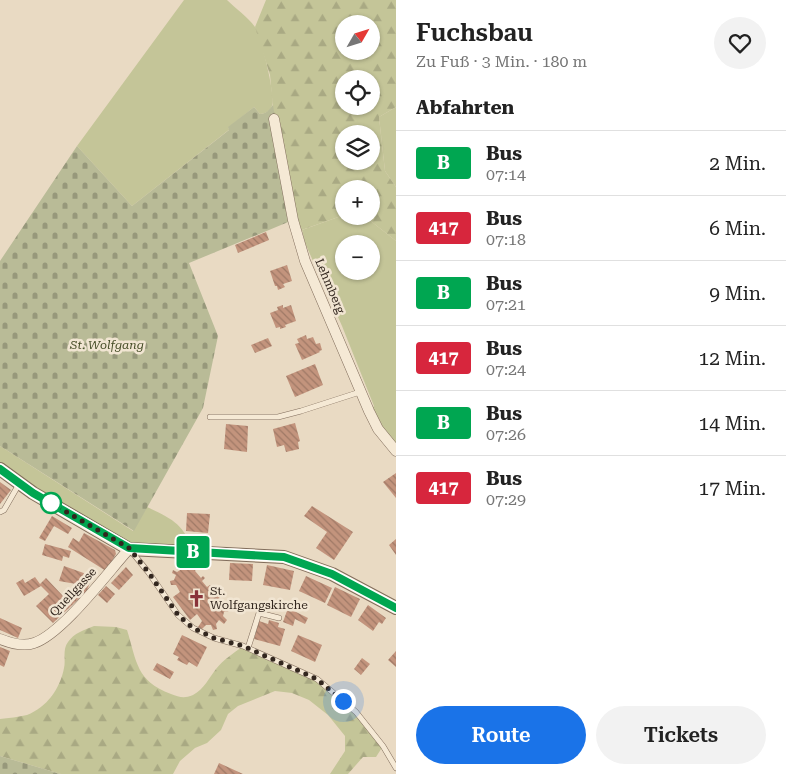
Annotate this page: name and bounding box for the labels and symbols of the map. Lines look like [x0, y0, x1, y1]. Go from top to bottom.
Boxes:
north arrow [335, 15, 380, 60]
street label: Lehmberg [312, 256, 348, 316]
park label: St. Wolfgang [69, 338, 144, 352]
unlabelled marker [40, 492, 62, 514]
line badge: B [177, 536, 209, 568]
street label: Quellgasse [47, 564, 100, 619]
place label: St. Wolfgangskirche [210, 584, 308, 612]
church icon: St. Wolfgangskirche [186, 588, 206, 608]
your location [331, 689, 356, 714]

